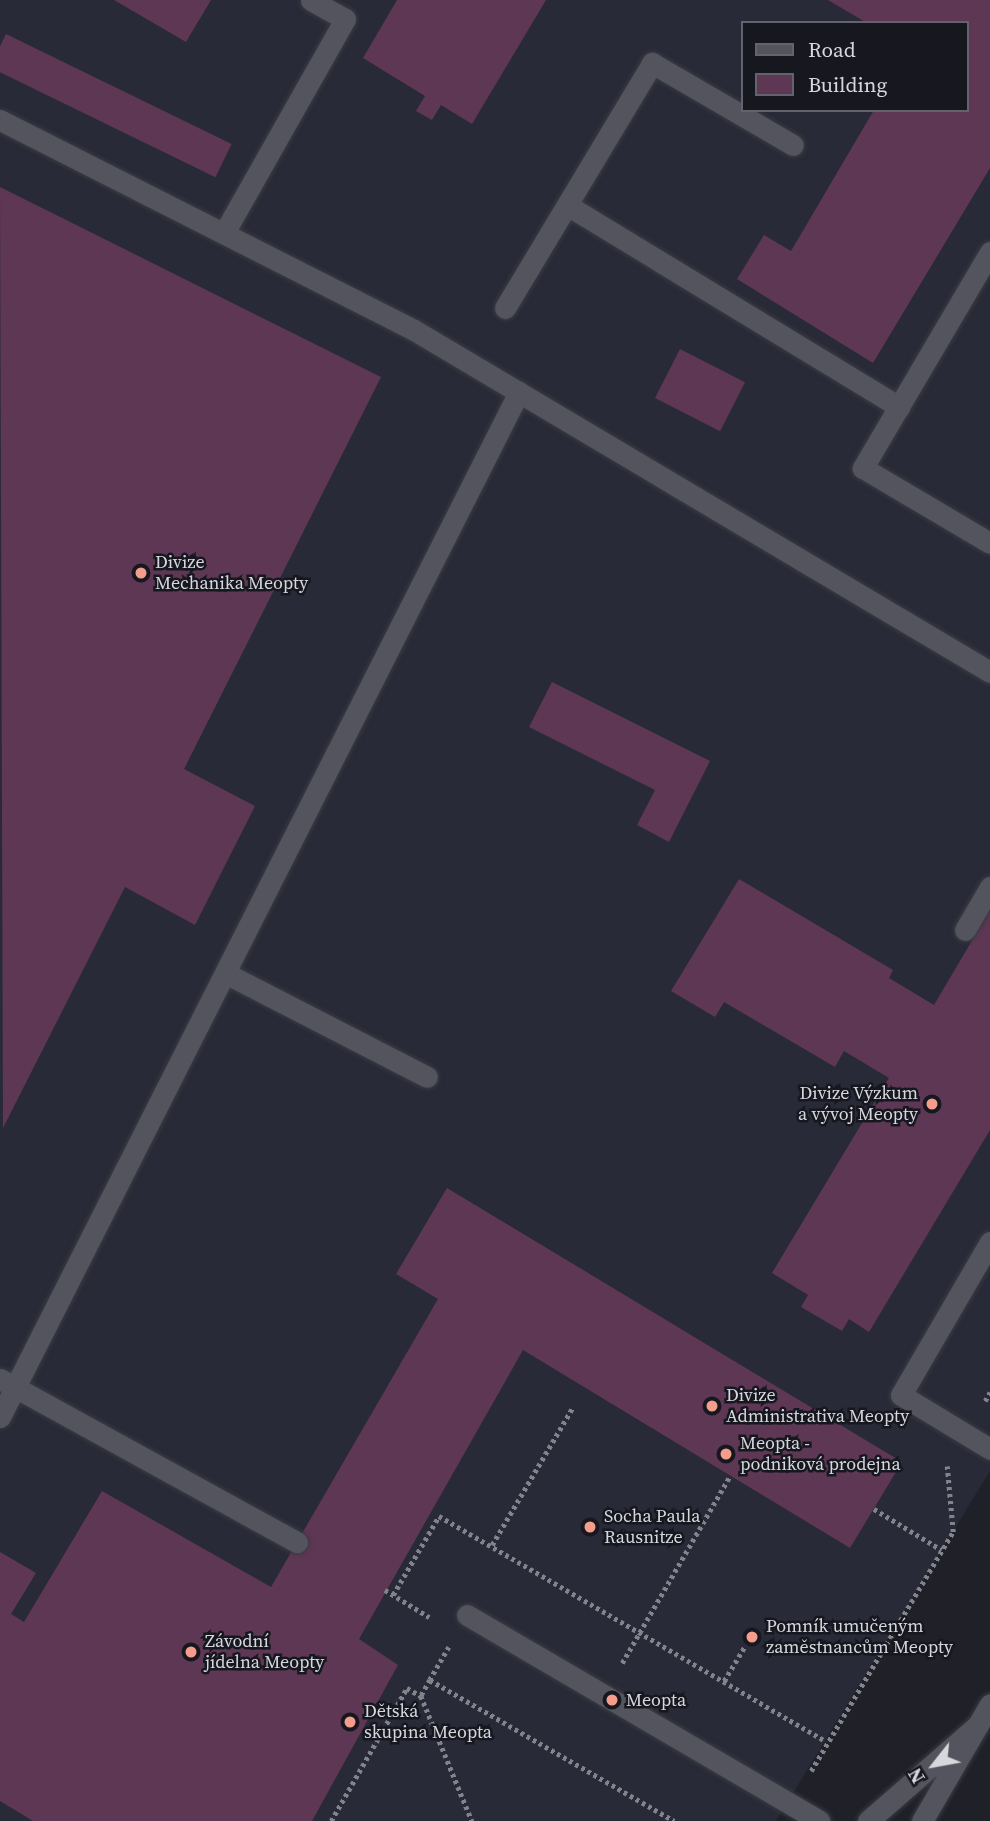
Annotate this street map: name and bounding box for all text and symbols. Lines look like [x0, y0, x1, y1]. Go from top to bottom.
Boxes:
legend [741, 21, 969, 112]
text: Road [808, 35, 856, 64]
text: Building [808, 70, 887, 99]
place label: Divize Mechanika Meopty [155, 552, 308, 594]
marker: Divize Mechanika Meopty [133, 565, 149, 581]
place label: Divize Výzkum a vývoj Meopty [798, 1083, 918, 1126]
marker: Divize Výzkum a vývoj Meopty [924, 1096, 940, 1112]
place label: Divize Administrativa Meopty [726, 1385, 909, 1428]
marker: Divize Administrativa Meopty [704, 1398, 720, 1414]
place label: Meopta - podniková prodejna [740, 1433, 901, 1476]
marker: Meopta - podniková prodejna [718, 1446, 734, 1462]
place label: Socha Paula Rausnitze [604, 1506, 700, 1548]
marker: Socha Paula Rausnitze [582, 1519, 598, 1535]
place label: Pomník umučeným zaměstnancům Meopty [766, 1616, 953, 1658]
marker: Pomník umučeným zaměstnancům Meopty [744, 1629, 760, 1645]
place label: Závodní jídelna Meopty [205, 1631, 324, 1674]
marker: Závodní jídelna Meopty [183, 1644, 199, 1660]
place label: Meopta [626, 1689, 686, 1711]
marker: Meopta [604, 1692, 620, 1708]
place label: Dětská skupina Meopta [364, 1701, 492, 1744]
marker: Dětská skupina Meopta [342, 1714, 358, 1730]
north arrow [899, 1730, 969, 1800]
text: N [901, 1763, 931, 1788]

